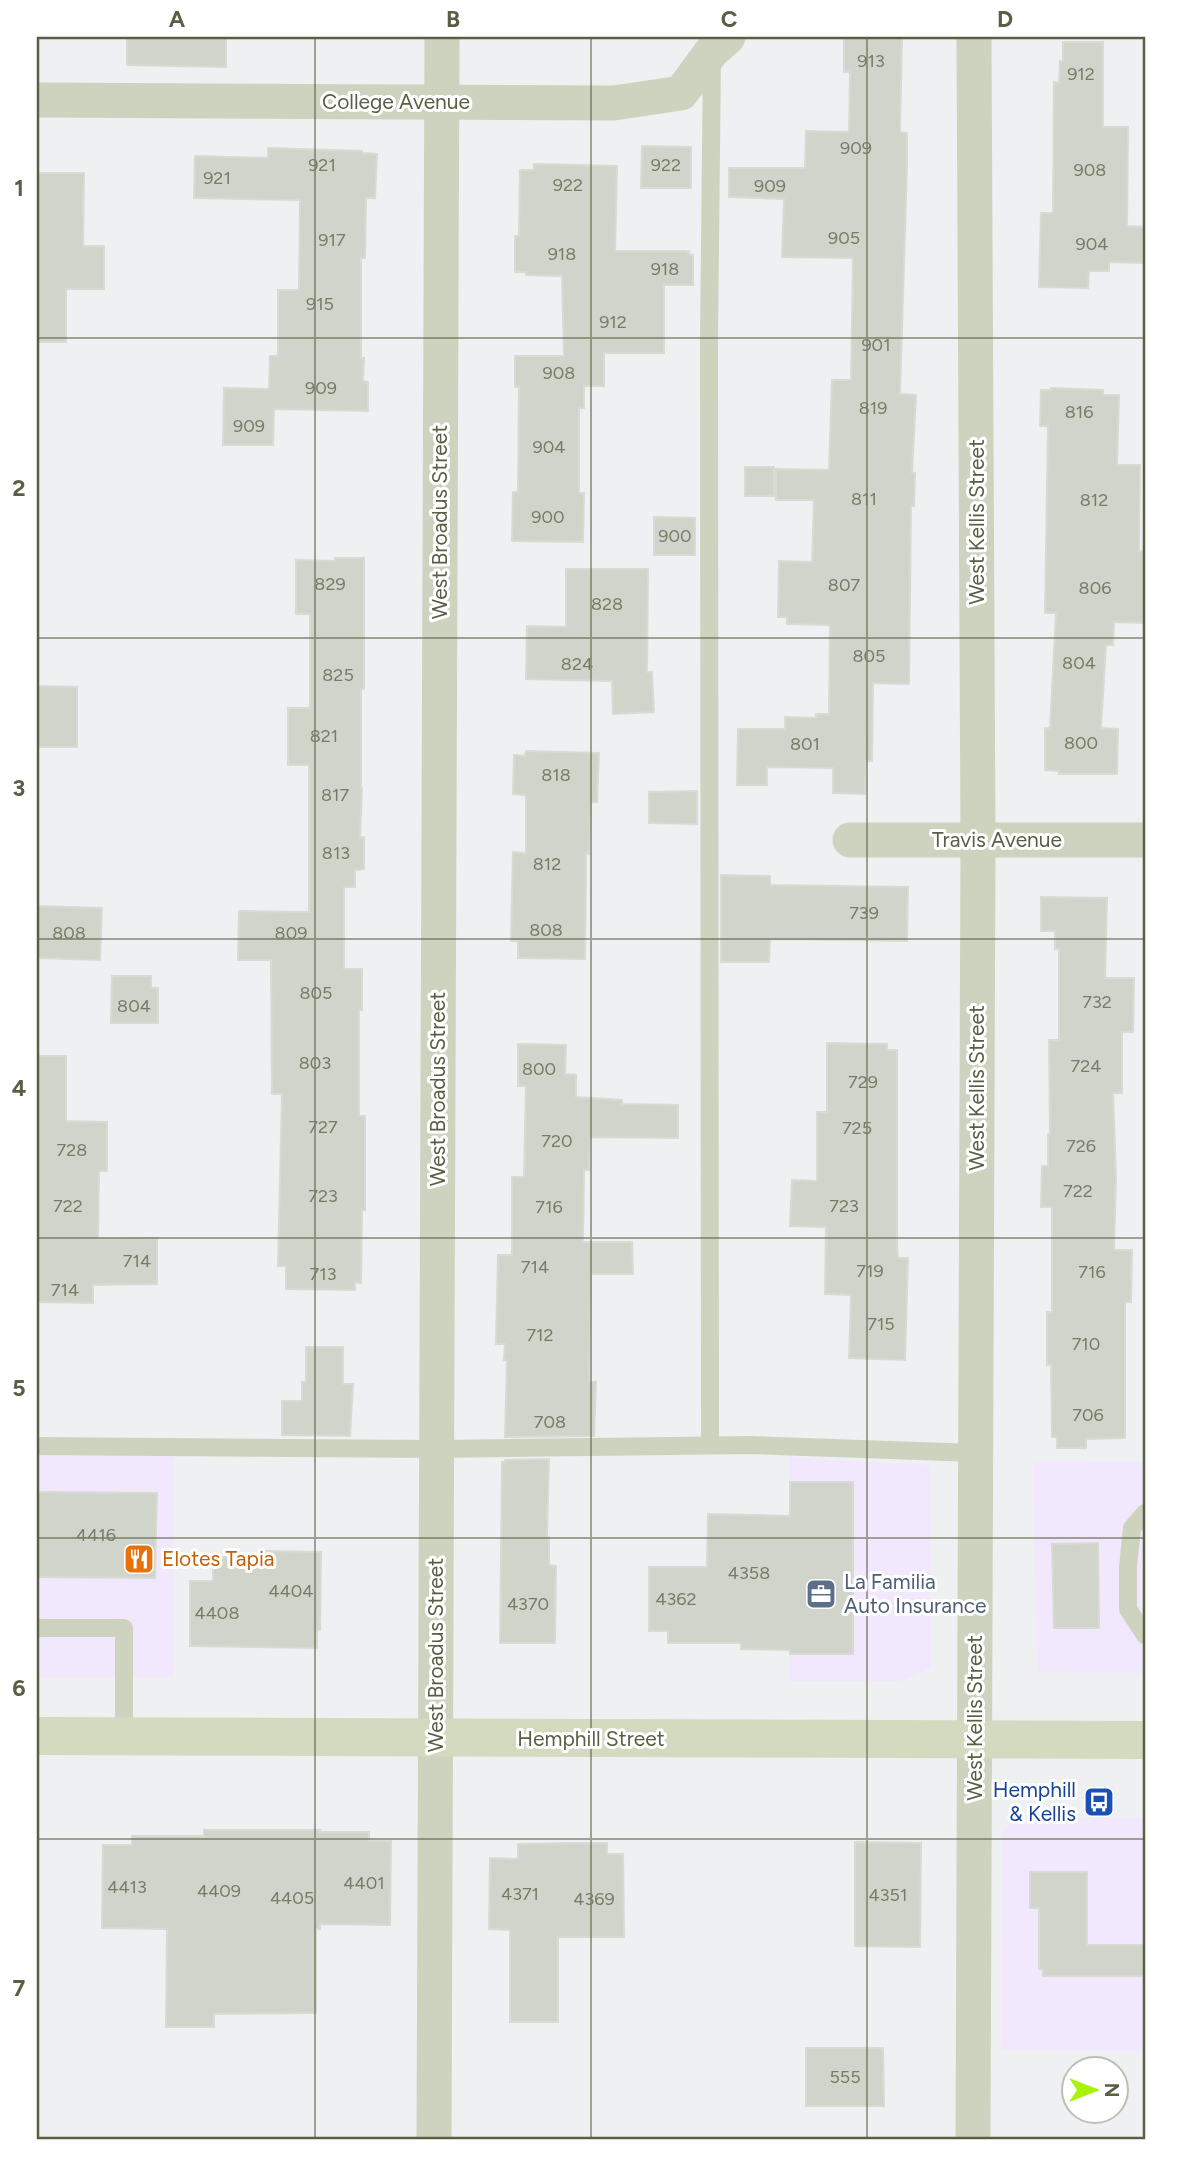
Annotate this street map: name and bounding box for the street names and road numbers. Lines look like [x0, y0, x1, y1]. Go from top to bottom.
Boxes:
street label: College Avenue [322, 89, 470, 114]
street label: West Broadus Street [427, 425, 452, 619]
street label: West Kellis Street [964, 439, 989, 605]
street label: Travis Avenue [932, 827, 1062, 852]
street label: West Broadus Street [425, 992, 450, 1186]
street label: West Kellis Street [964, 1005, 989, 1171]
street label: West Broadus Street [423, 1558, 448, 1752]
street label: West Kellis Street [962, 1635, 987, 1801]
street label: Hemphill Street [517, 1726, 665, 1751]

